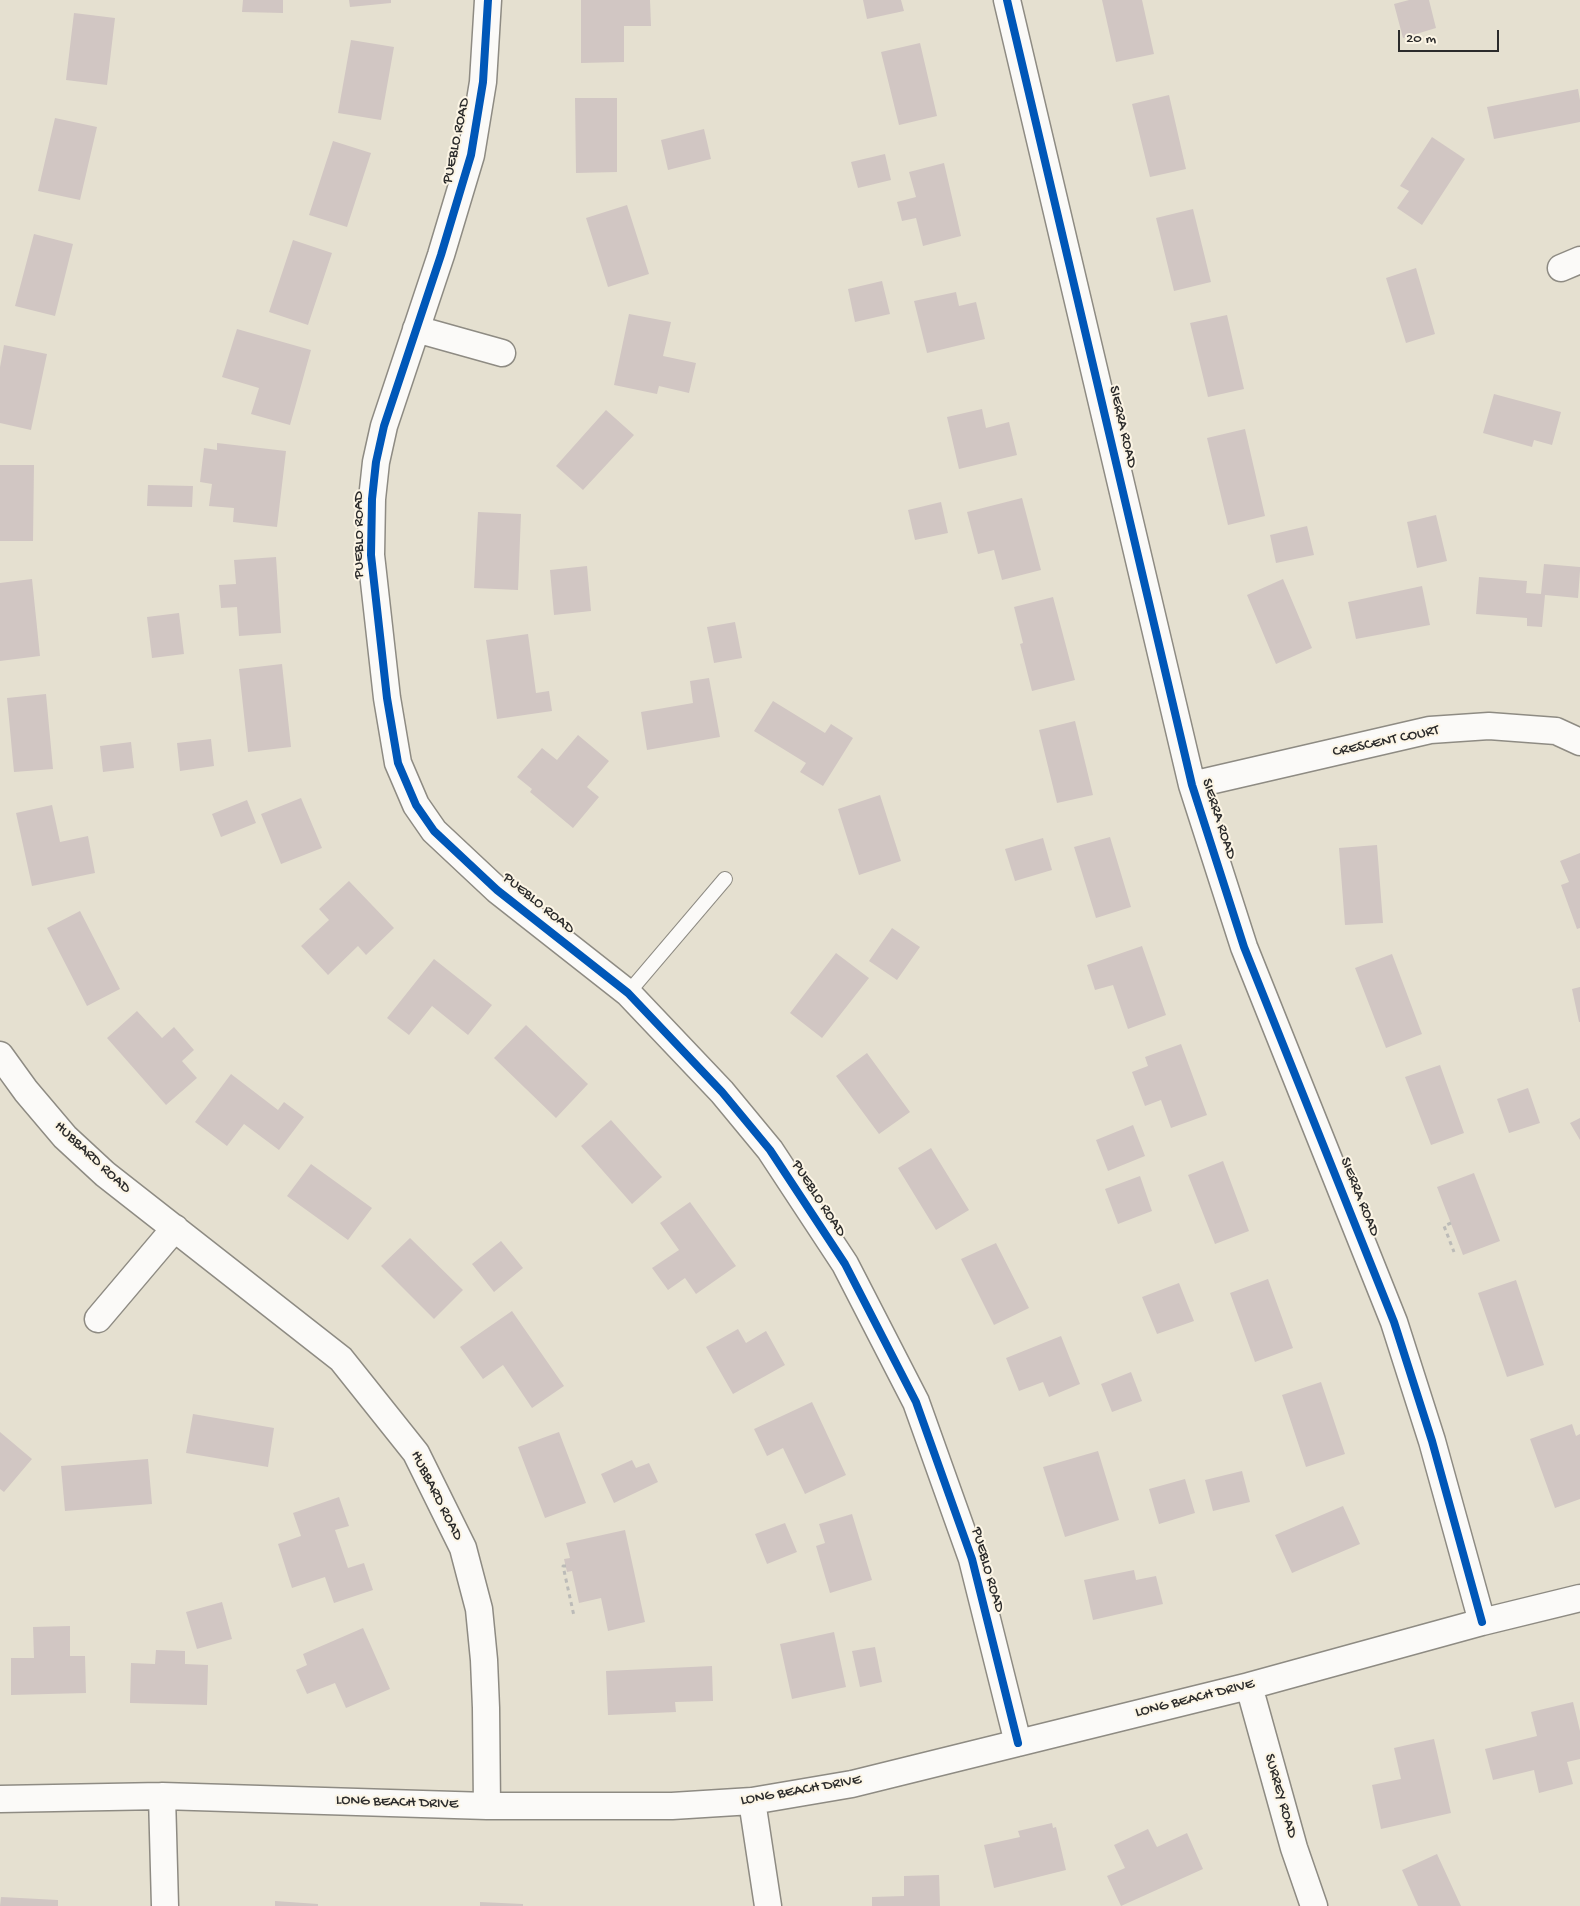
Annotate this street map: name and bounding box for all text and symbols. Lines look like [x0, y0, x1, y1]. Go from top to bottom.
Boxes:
scale bar [1400, 20, 1501, 52]
text: 20 m [1406, 30, 1436, 48]
street label: PUEBLO ROAD [439, 96, 475, 186]
street label: SIERRA ROAD [1104, 384, 1140, 470]
street label: PUEBLO ROAD [351, 491, 369, 579]
street label: CRESCENT COURT [1331, 722, 1441, 762]
street label: SIERRA ROAD [1197, 776, 1239, 862]
street label: PUEBLO ROAD [498, 869, 578, 939]
street label: HUBBARD ROAD [50, 1118, 134, 1198]
street label: SIERRA ROAD [1335, 1155, 1383, 1239]
street label: PUEBLO ROAD [787, 1157, 849, 1241]
street label: HUBBARD ROAD [406, 1448, 466, 1544]
street label: PUEBLO ROAD [966, 1525, 1008, 1615]
street label: LONG BEACH DRIVE [1133, 1675, 1257, 1723]
street label: SURREY ROAD [1259, 1752, 1301, 1840]
street label: LONG BEACH DRIVE [739, 1772, 863, 1810]
street label: LONG BEACH DRIVE [336, 1792, 458, 1814]

